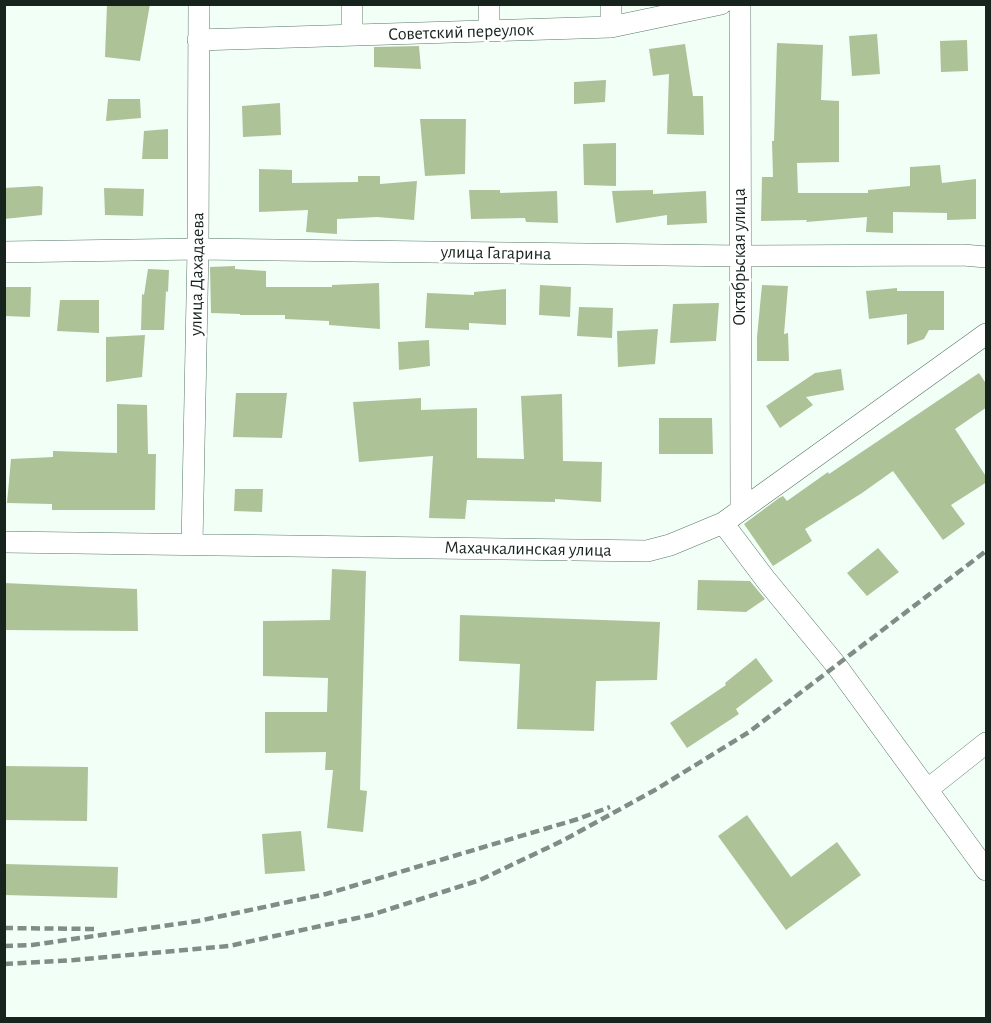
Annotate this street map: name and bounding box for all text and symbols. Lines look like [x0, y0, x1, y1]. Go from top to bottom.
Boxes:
street label: Советский переулок [388, 19, 534, 45]
street label: Октябрьская улица [729, 188, 751, 326]
street label: улица Дахадаева [185, 212, 209, 336]
street label: улица Гагарина [440, 241, 552, 265]
street label: Махачкалинская улица [444, 537, 612, 561]

